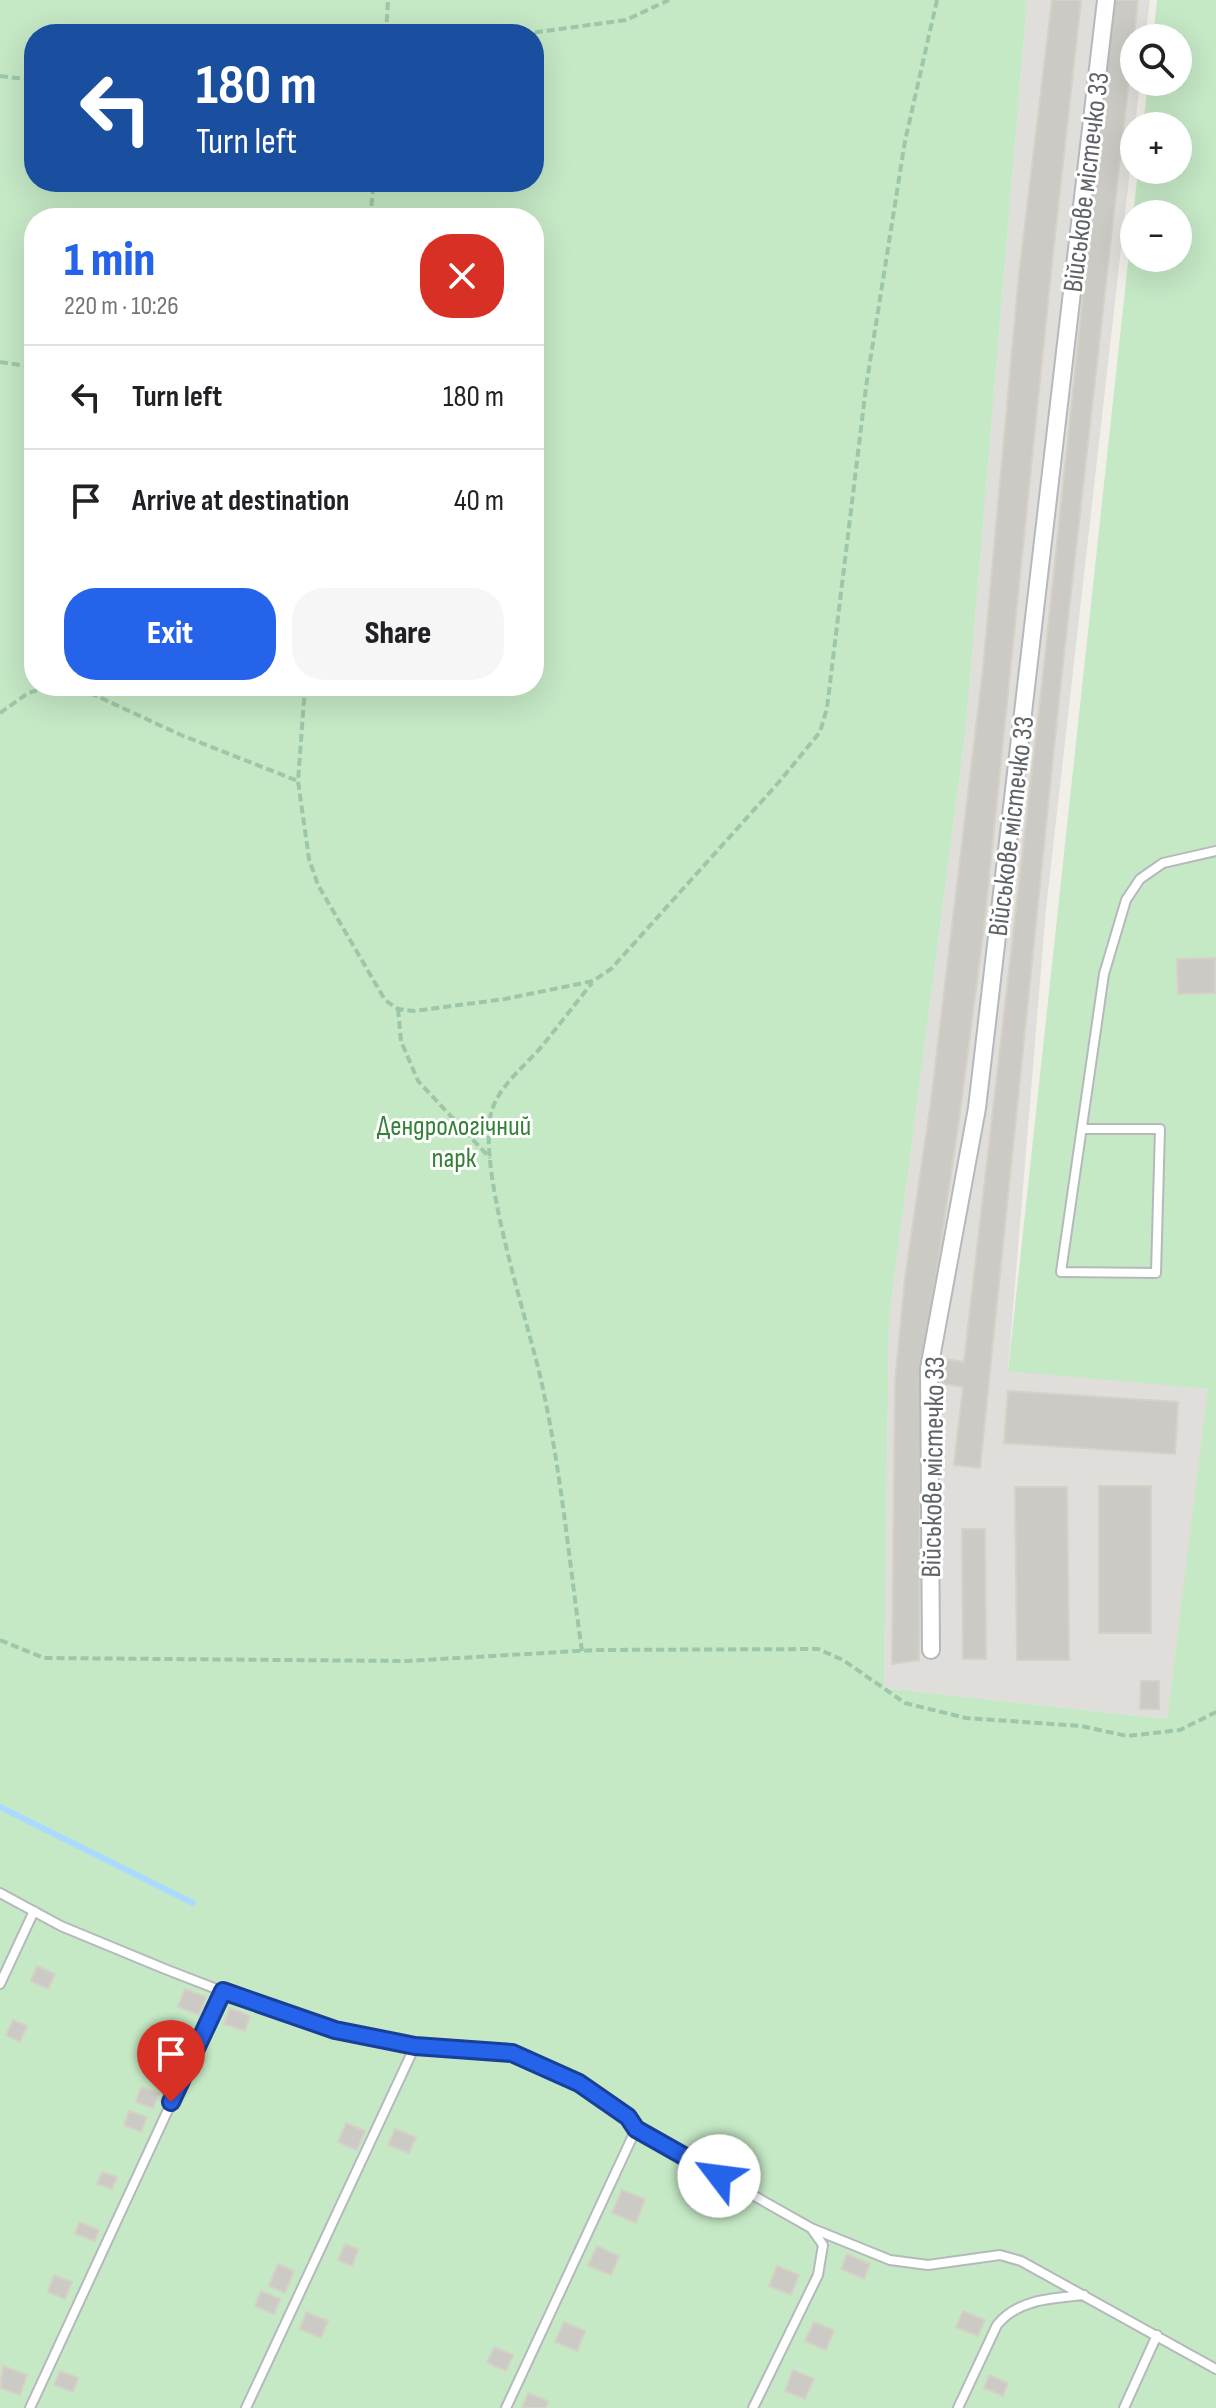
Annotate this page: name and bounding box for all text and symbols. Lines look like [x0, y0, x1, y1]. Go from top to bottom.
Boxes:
map controls [1120, 24, 1192, 272]
button: search [1120, 24, 1192, 96]
text: 180 m [196, 53, 317, 120]
icon: left [64, 56, 168, 160]
street label: Військове містечко 33 [1057, 70, 1116, 294]
button: + [1120, 112, 1192, 184]
text: Turn left [196, 121, 297, 164]
button: − [1120, 200, 1192, 272]
text: 1 min [64, 232, 155, 289]
button: close [420, 234, 504, 318]
text: 220 m · 10:26 [64, 291, 179, 322]
icon: left [64, 375, 108, 419]
text: Turn left [132, 379, 222, 415]
text: 180 m [443, 379, 504, 415]
icon: arrive [64, 479, 108, 523]
text: Arrive at destination [132, 483, 349, 519]
text: 40 m [454, 483, 504, 519]
button: Exit [64, 588, 276, 680]
button: Share [292, 588, 504, 680]
street label: Військове містечко 33 [982, 714, 1041, 938]
park label: Дендрологічний парк [377, 1110, 531, 1175]
street label: Військове містечко 33 [915, 1356, 952, 1578]
pin [137, 2020, 205, 2102]
icon: arrive [149, 2032, 193, 2076]
position arrow [677, 2134, 761, 2218]

